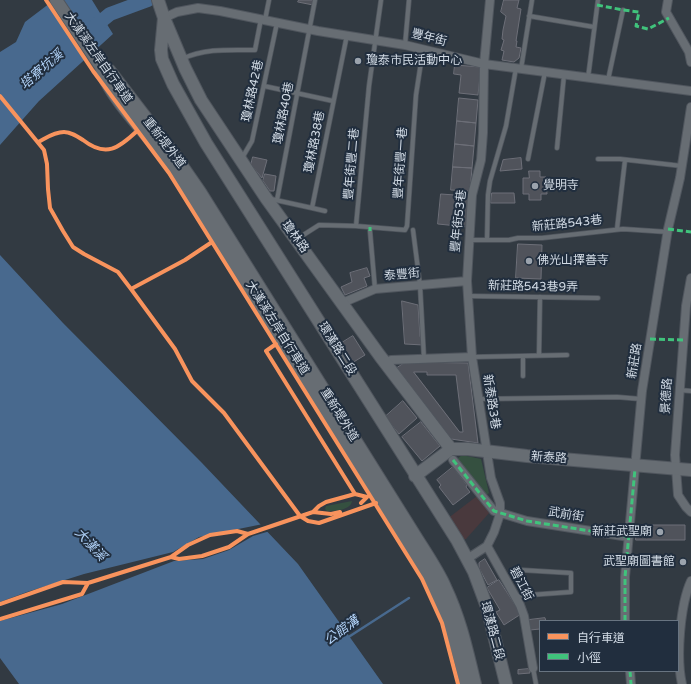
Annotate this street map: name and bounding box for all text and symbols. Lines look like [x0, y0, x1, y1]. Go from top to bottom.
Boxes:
street label: 大漢溪左岸自行車道 [61, 10, 135, 106]
street label: 豐年街 [410, 27, 448, 49]
water label: 塔寮坑溪 [17, 47, 67, 93]
place label: 瓊泰市民活動中心 [366, 54, 462, 68]
marker: 瓊泰市民活動中心 [353, 56, 363, 66]
street label: 瓊林路42巷 [239, 59, 267, 123]
street label: 瓊林路40巷 [271, 81, 297, 145]
street label: 瓊林路38巷 [302, 110, 328, 174]
street label: 重新堤外道 [140, 115, 188, 171]
street label: 豐年街豐一巷 [391, 127, 411, 199]
street label: 豐年街豐二巷 [342, 128, 362, 200]
place label: 覺明寺 [543, 179, 579, 193]
marker: 覺明寺 [530, 181, 540, 191]
street label: 豐年街53巷 [449, 189, 469, 253]
street label: 新莊路543巷 [531, 213, 603, 235]
street label: 瓊林路 [279, 218, 311, 256]
place label: 佛光山擇善寺 [537, 254, 609, 268]
marker: 佛光山擇善寺 [524, 256, 534, 266]
street label: 泰豐街 [383, 266, 421, 284]
street label: 大漢溪左岸自行車道 [242, 278, 312, 378]
street label: 新莊路543巷9弄 [488, 279, 578, 295]
street label: 環漢路二段 [315, 320, 359, 378]
street label: 新莊路 [625, 342, 645, 380]
street label: 新泰路3巷 [480, 373, 502, 431]
street label: 景德路 [659, 378, 675, 414]
street label: 重新堤外道 [317, 386, 361, 444]
street label: 新泰路 [531, 450, 567, 466]
street label: 武前街 [547, 505, 585, 525]
water label: 大漢溪 [71, 525, 109, 565]
place label: 新莊武聖廟 [592, 525, 652, 539]
marker: 新莊武聖廟 [655, 527, 665, 537]
place label: 武聖廟圖書館 [603, 555, 675, 569]
marker: 武聖廟圖書館 [678, 557, 688, 567]
street label: 碧江街 [506, 565, 536, 603]
street label: 環漢路二段 [477, 600, 507, 662]
water label: 公館溝 [322, 613, 362, 649]
legend [539, 620, 679, 672]
text: 自行車道 [577, 631, 625, 645]
text: 小徑 [577, 651, 601, 665]

